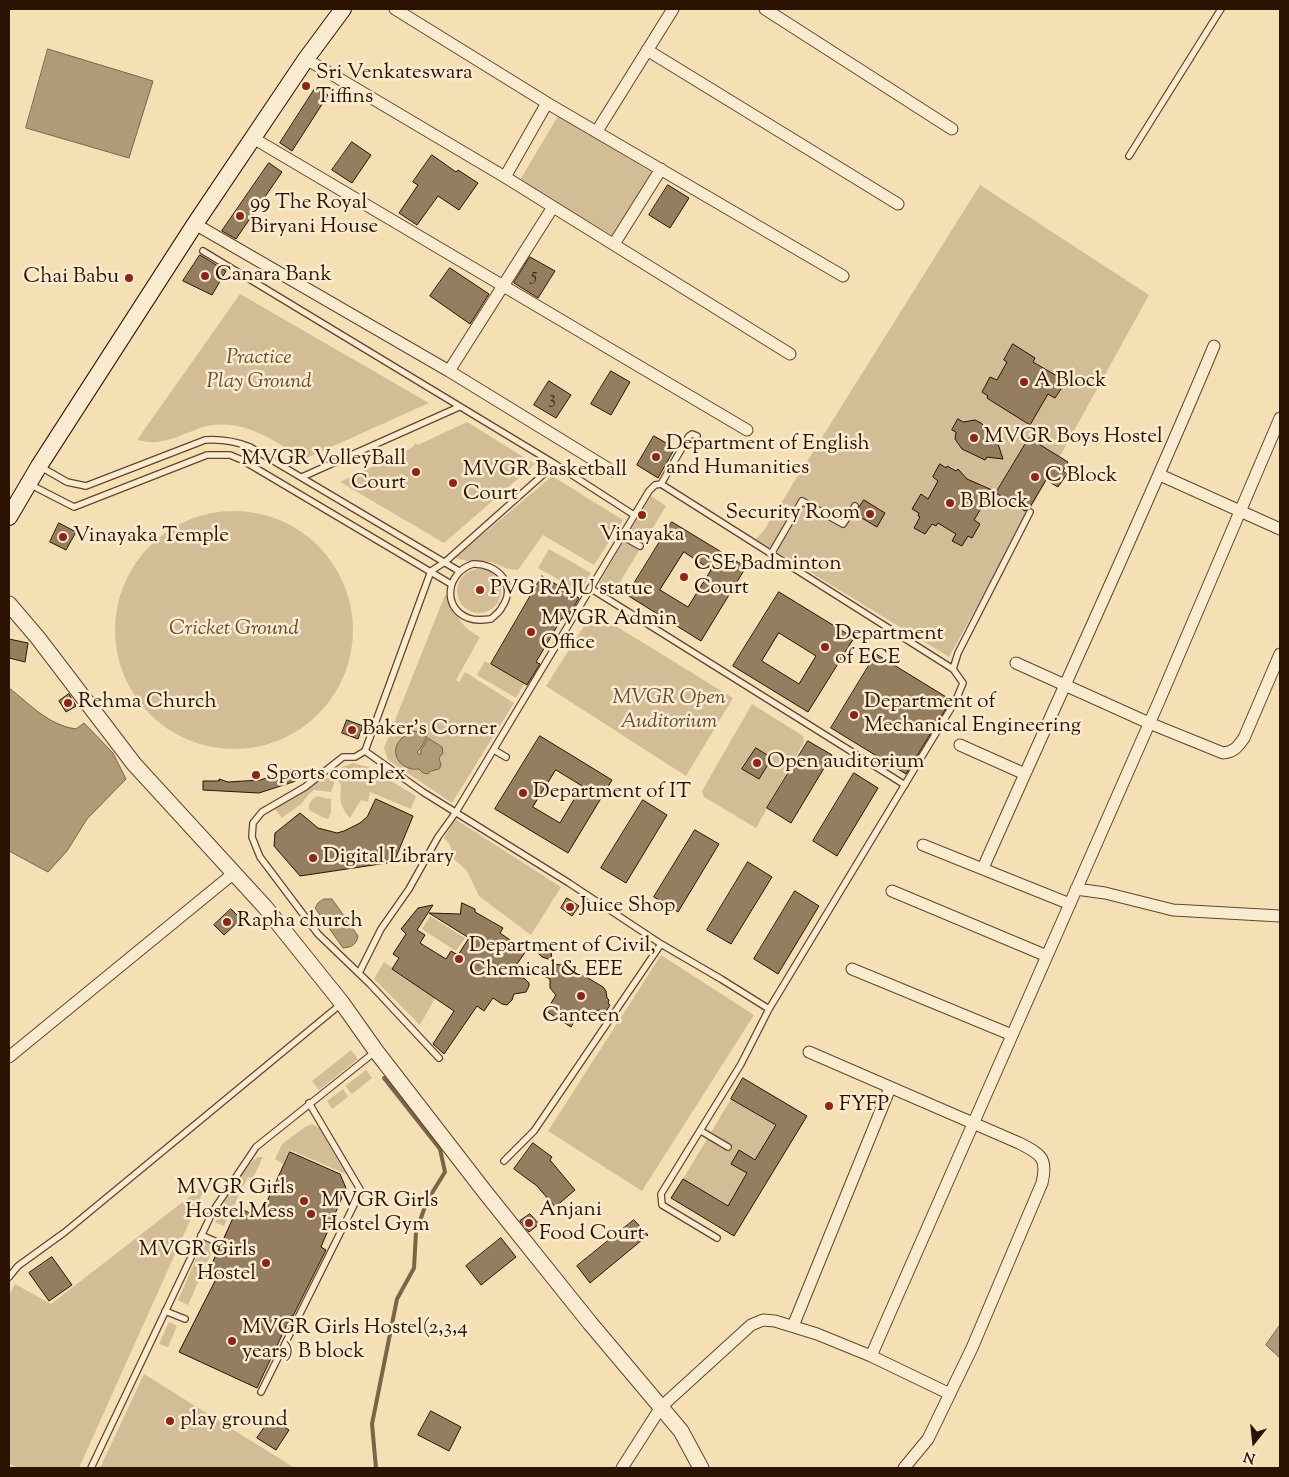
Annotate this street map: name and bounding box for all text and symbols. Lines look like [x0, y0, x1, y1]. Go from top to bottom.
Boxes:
place label: Sri Venkateswara Tiffins [316, 61, 473, 111]
marker: Sri Venkateswara Tiffins [300, 80, 312, 92]
place label: 99 The Royal Biryani House [250, 191, 378, 241]
marker: 99 The Royal Biryani House [234, 210, 246, 222]
place label: Canara Bank [215, 263, 332, 289]
place label: Chai Babu [23, 265, 119, 291]
house number: 5 [531, 266, 537, 288]
marker: Canara Bank [199, 270, 211, 282]
marker: Chai Babu [123, 272, 135, 284]
park label: Practice Play Ground [206, 346, 312, 396]
place label: A Block [1034, 369, 1107, 395]
marker: A Block [1018, 376, 1030, 388]
house number: 3 [548, 389, 556, 411]
place label: MVGR Boys Hostel [984, 425, 1163, 451]
place label: Department of English and Humanities [666, 432, 870, 482]
marker: MVGR Boys Hostel [968, 432, 980, 444]
place label: MVGR VolleyBall Court [241, 447, 406, 497]
marker: Department of English and Humanities [650, 451, 662, 463]
place label: MVGR Basketball Court [463, 458, 627, 508]
place label: C Block [1045, 464, 1118, 490]
marker: MVGR VolleyBall Court [410, 466, 422, 478]
marker: C Block [1029, 471, 1041, 483]
marker: MVGR Basketball Court [447, 477, 459, 489]
place label: B Block [960, 490, 1029, 516]
marker: B Block [944, 497, 956, 509]
place label: Security Room [725, 501, 860, 527]
marker: Security Room [864, 508, 876, 520]
marker: Vinayaka [636, 509, 648, 521]
place label: Vinayaka [600, 523, 684, 549]
place label: Vinayaka Temple [73, 524, 229, 550]
marker: Vinayaka Temple [57, 531, 69, 543]
place label: CSE Badminton Court [694, 552, 842, 602]
marker: CSE Badminton Court [678, 571, 690, 583]
place label: PVG RAJU statue [490, 577, 653, 603]
marker: PVG RAJU statue [474, 584, 486, 596]
place label: MVGR Admin Office [541, 607, 677, 657]
park label: Cricket Ground [169, 617, 299, 643]
place label: Department of ECE [835, 622, 944, 672]
marker: MVGR Admin Office [525, 626, 537, 638]
marker: Department of ECE [819, 641, 831, 653]
park label: MVGR Open Auditorium [612, 686, 726, 736]
place label: Rehma Church [78, 690, 217, 716]
place label: Department of Mechanical Engineering [864, 690, 1081, 740]
marker: Rehma Church [62, 697, 74, 709]
marker: Department of Mechanical Engineering [848, 709, 860, 721]
place label: Baker's Corner [362, 717, 497, 743]
marker: Baker's Corner [346, 724, 358, 736]
place label: Open auditorium [767, 750, 924, 776]
marker: Open auditorium [751, 757, 763, 769]
place label: Sports complex [266, 762, 406, 788]
marker: Sports complex [250, 769, 262, 781]
place label: Department of IT [533, 780, 691, 806]
marker: Department of IT [517, 787, 529, 799]
place label: Digital Library [323, 845, 454, 871]
marker: Digital Library [307, 852, 319, 864]
place label: Juice Shop [580, 894, 675, 920]
marker: Juice Shop [564, 901, 576, 913]
place label: Rapha church [237, 909, 363, 935]
marker: Rapha church [221, 916, 233, 928]
place label: Department of Civil, Chemical & EEE [469, 934, 656, 984]
marker: Department of Civil, Chemical & EEE [453, 953, 465, 965]
marker: Canteen [575, 990, 587, 1002]
place label: Canteen [542, 1004, 620, 1030]
place label: FYFP [839, 1093, 889, 1119]
marker: FYFP [823, 1100, 835, 1112]
place label: MVGR Girls Hostel Mess [177, 1176, 294, 1226]
place label: MVGR Girls Hostel Gym [321, 1189, 438, 1239]
marker: MVGR Girls Hostel Mess [298, 1195, 310, 1207]
place label: Anjani Food Court [539, 1198, 645, 1248]
marker: MVGR Girls Hostel Gym [305, 1208, 317, 1220]
marker: Anjani Food Court [523, 1217, 535, 1229]
place label: MVGR Girls Hostel [139, 1238, 256, 1288]
marker: MVGR Girls Hostel [260, 1257, 272, 1269]
place label: MVGR Girls Hostel(2,3,4 years) B block [242, 1316, 468, 1366]
marker: MVGR Girls Hostel(2,3,4 years) B block [226, 1335, 238, 1347]
place label: play ground [180, 1408, 287, 1434]
marker: play ground [164, 1415, 176, 1427]
north arrow [1229, 1417, 1279, 1467]
text: N [1242, 1445, 1258, 1468]

